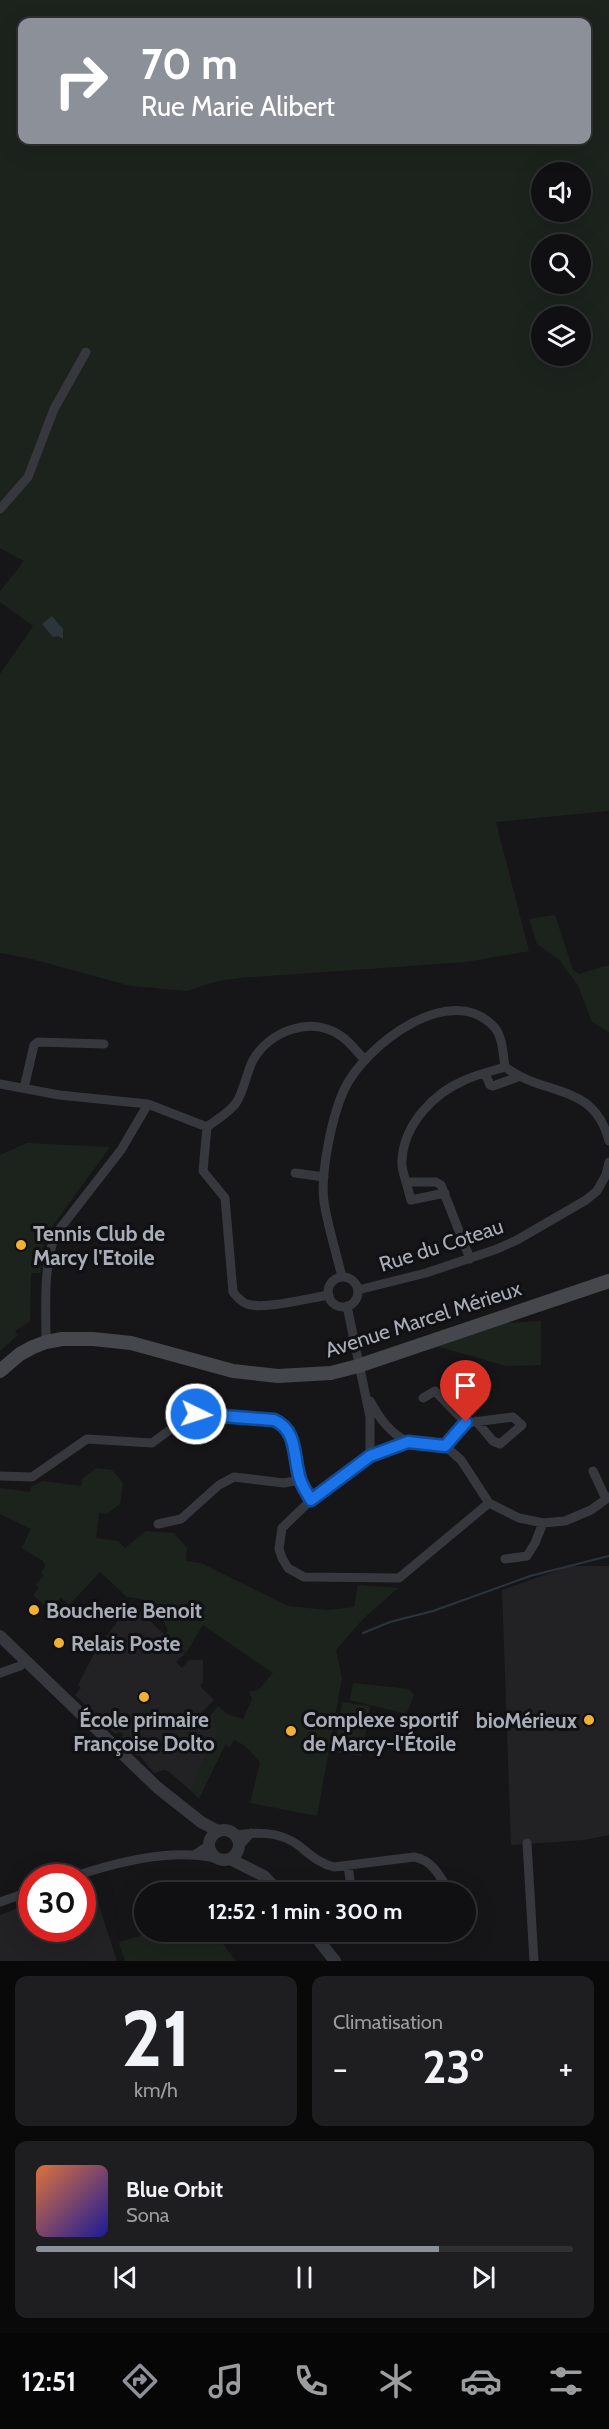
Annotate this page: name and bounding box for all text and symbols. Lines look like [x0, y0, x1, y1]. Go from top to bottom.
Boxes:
text: 70 m [141, 38, 238, 90]
icon: right [42, 42, 120, 120]
text: Rue Marie Alibert [141, 90, 335, 123]
map controls [531, 162, 591, 366]
button: sound [531, 162, 591, 222]
button: search [531, 234, 591, 294]
button: layers [531, 306, 591, 366]
street label: Rue du Coteau [376, 1213, 506, 1277]
place label: Tennis Club de Marcy l'Etoile [33, 1221, 165, 1270]
marker: Tennis Club de Marcy l'Etoile [14, 1238, 28, 1252]
street label: Avenue Marcel Mérieux [322, 1275, 524, 1363]
pin [440, 1360, 491, 1422]
icon: arrive [449, 1369, 482, 1402]
position arrow [164, 1382, 228, 1446]
place label: Boucherie Benoit [46, 1598, 202, 1623]
marker: Boucherie Benoit [27, 1603, 41, 1617]
place label: Relais Poste [71, 1631, 181, 1656]
marker: Relais Poste [52, 1636, 66, 1650]
marker: École primaire Françoise Dolto [137, 1690, 151, 1704]
place label: École primaire Françoise Dolto [73, 1707, 215, 1756]
place label: Complexe sportif de Marcy-l'Étoile [303, 1707, 459, 1756]
place label: bioMérieux [476, 1708, 578, 1733]
marker: bioMérieux [582, 1713, 596, 1727]
marker: Complexe sportif de Marcy-l'Étoile [284, 1724, 298, 1738]
speed limit sign: 30 [18, 1864, 96, 1942]
text: 12:52 · 1 min · 300 m [208, 1898, 402, 1925]
text: 21 [121, 1991, 191, 2086]
text: Climatisation [333, 2010, 443, 2034]
text: 23° [422, 2040, 484, 2094]
text: − [333, 2048, 348, 2088]
text: + [558, 2048, 573, 2088]
text: km/h [134, 2078, 178, 2102]
text: Blue Orbit [126, 2176, 223, 2203]
text: Sona [126, 2203, 169, 2227]
icon: previous [109, 2261, 142, 2294]
icon: pause [288, 2261, 321, 2294]
icon: next [467, 2261, 500, 2294]
icon: directions [119, 2360, 161, 2402]
icon: music [205, 2360, 247, 2402]
icon: phone [290, 2360, 332, 2402]
icon: climate [375, 2360, 417, 2402]
icon: car [460, 2360, 502, 2402]
icon: filters [545, 2360, 587, 2402]
text: 12:51 [22, 2365, 76, 2398]

